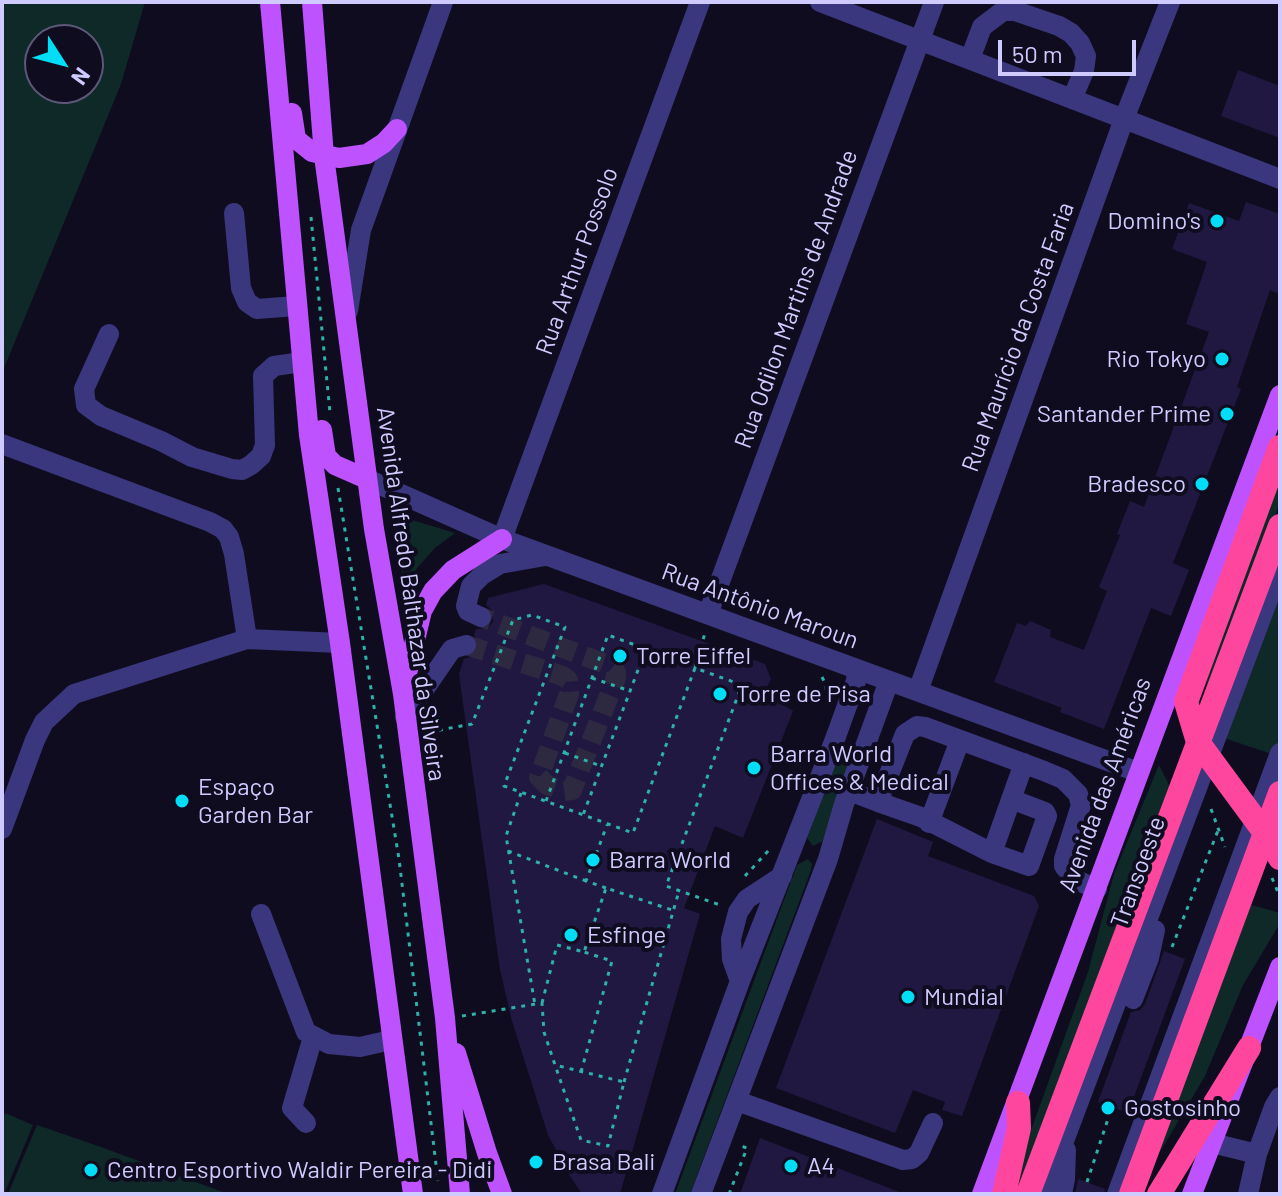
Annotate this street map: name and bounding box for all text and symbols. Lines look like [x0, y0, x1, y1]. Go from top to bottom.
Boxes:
north arrow [24, 24, 104, 104]
scale bar [1002, 24, 1140, 74]
text: 50 m [1012, 39, 1063, 68]
text: N [67, 63, 97, 90]
street label: Rua Odilon Martins de Andrade [728, 146, 864, 452]
street label: Rua Arthur Possolo [530, 163, 624, 359]
street label: Rua Maurício da Costa Faria [956, 198, 1080, 476]
place label: Domino's [1107, 207, 1201, 235]
marker: Domino's [1208, 212, 1226, 230]
place label: Rio Tokyo [1106, 345, 1206, 373]
marker: Rio Tokyo [1213, 350, 1231, 368]
place label: Santander Prime [1037, 400, 1211, 428]
street label: Avenida Alfredo Balthazar da Silveira [370, 405, 452, 783]
marker: Santander Prime [1218, 405, 1236, 423]
place label: Bradesco [1087, 470, 1186, 498]
marker: Bradesco [1193, 475, 1211, 493]
street label: Rua Antônio Maroun [658, 557, 862, 655]
place label: Torre Eiffel [636, 642, 751, 670]
marker: Torre Eiffel [611, 647, 629, 665]
street label: Avenida das Américas [1053, 674, 1157, 896]
place label: Torre de Pisa [736, 680, 871, 708]
marker: Torre de Pisa [711, 685, 729, 703]
place label: Barra World Offices & Medical [770, 740, 949, 796]
marker: Barra World Offices & Medical [745, 759, 763, 777]
place label: Espaço Garden Bar [198, 773, 313, 829]
marker: Espaço Garden Bar [173, 792, 191, 810]
street label: Transoeste [1105, 812, 1171, 932]
place label: Barra World [609, 846, 731, 874]
marker: Barra World [584, 851, 602, 869]
place label: Esfinge [587, 921, 666, 949]
marker: Esfinge [562, 926, 580, 944]
place label: Mundial [924, 983, 1004, 1011]
marker: Mundial [899, 988, 917, 1006]
place label: Gostosinho [1124, 1094, 1241, 1122]
marker: Gostosinho [1099, 1099, 1117, 1117]
place label: Brasa Bali [552, 1148, 655, 1176]
place label: A4 [807, 1152, 835, 1180]
marker: Brasa Bali [527, 1153, 545, 1171]
place label: Centro Esportivo Waldir Pereira - Didi [107, 1156, 492, 1184]
marker: A4 [782, 1157, 800, 1175]
marker: Centro Esportivo Waldir Pereira - Didi [82, 1161, 100, 1179]

